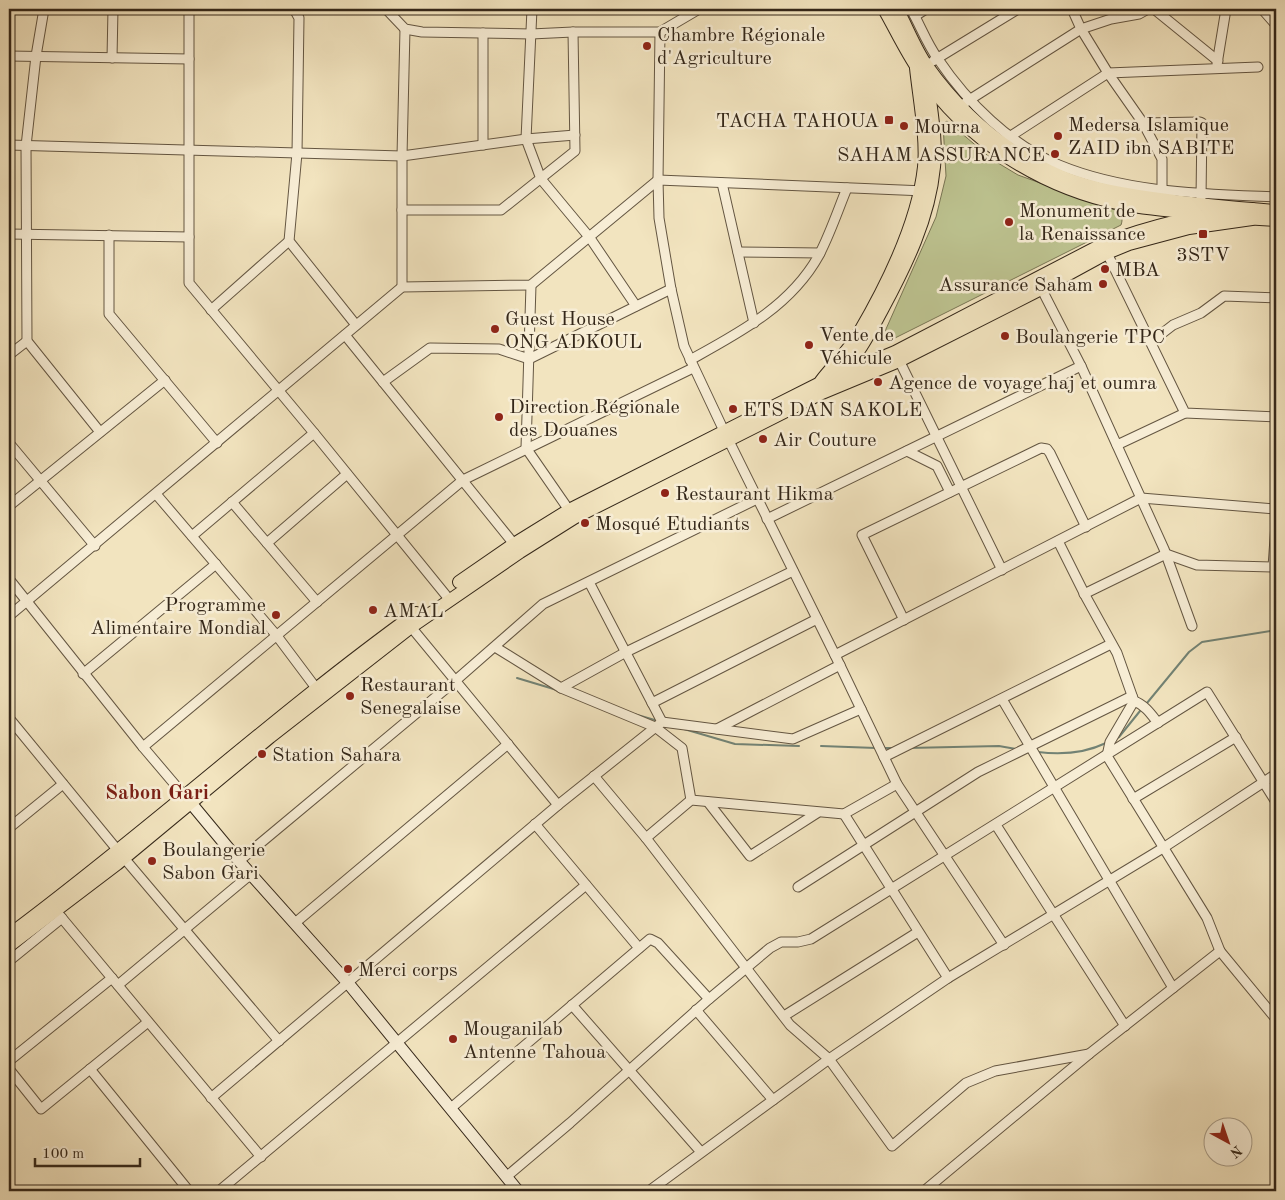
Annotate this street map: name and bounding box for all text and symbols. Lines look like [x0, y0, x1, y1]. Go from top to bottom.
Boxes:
place label: Chambre Régionale d'Agriculture [657, 26, 825, 69]
marker: Chambre Régionale d'Agriculture [641, 40, 653, 52]
place label: TACHA TAHOUA [716, 112, 879, 132]
marker: TACHA TAHOUA [883, 114, 895, 126]
place label: Medersa Islamique ZAID ibn SABITE [1068, 116, 1234, 159]
place label: Mourna [914, 118, 980, 138]
marker: Mourna [898, 120, 910, 132]
marker: Medersa Islamique ZAID ibn SABITE [1052, 130, 1064, 142]
place label: SAHAM ASSURANCE [837, 146, 1045, 166]
marker: SAHAM ASSURANCE [1049, 148, 1061, 160]
place label: Monument de la Renaissance [1019, 202, 1145, 245]
marker: Monument de la Renaissance [1003, 216, 1015, 228]
marker: 3STV [1197, 228, 1209, 240]
place label: 3STV [1176, 246, 1230, 266]
place label: MBA [1115, 261, 1160, 281]
marker: MBA [1099, 263, 1111, 275]
place label: Assurance Saham [938, 276, 1093, 296]
marker: Assurance Saham [1097, 278, 1109, 290]
place label: Guest House ONG ADKOUL [505, 310, 642, 353]
marker: Guest House ONG ADKOUL [489, 323, 501, 335]
place label: Vente de Véhicule [819, 326, 894, 369]
place label: Boulangerie TPC [1015, 328, 1165, 348]
marker: Boulangerie TPC [999, 330, 1011, 342]
marker: Vente de Véhicule [803, 339, 815, 351]
place label: Agence de voyage haj et oumra [888, 374, 1157, 394]
marker: Agence de voyage haj et oumra [872, 376, 884, 388]
place label: Direction Régionale des Douanes [509, 398, 680, 441]
place label: ETS DAN SAKOLE [743, 401, 922, 421]
marker: ETS DAN SAKOLE [727, 403, 739, 415]
marker: Direction Régionale des Douanes [493, 411, 505, 423]
place label: Air Couture [773, 431, 877, 451]
marker: Air Couture [757, 433, 769, 445]
place label: Restaurant Hikma [675, 485, 834, 505]
marker: Restaurant Hikma [659, 487, 671, 499]
place label: Mosqué Etudiants [595, 515, 750, 535]
marker: Mosqué Etudiants [579, 517, 591, 529]
place label: Programme Alimentaire Mondial [90, 596, 266, 639]
place label: AMAL [383, 602, 444, 622]
marker: AMAL [367, 604, 379, 616]
marker: Programme Alimentaire Mondial [270, 609, 282, 621]
place label: Restaurant Senegalaise [360, 676, 461, 719]
marker: Restaurant Senegalaise [344, 690, 356, 702]
place label: Station Sahara [272, 746, 401, 766]
marker: Station Sahara [256, 748, 268, 760]
district label: Sabon Gari [105, 783, 209, 804]
place label: Boulangerie Sabon Gari [162, 841, 265, 884]
marker: Boulangerie Sabon Gari [146, 855, 158, 867]
place label: Merci corps [358, 961, 458, 981]
marker: Merci corps [342, 963, 354, 975]
place label: Mouganilab Antenne Tahoua [463, 1020, 606, 1063]
marker: Mouganilab Antenne Tahoua [447, 1033, 459, 1045]
north arrow [1202, 1118, 1252, 1168]
scale bar [35, 1135, 140, 1167]
text: N [1227, 1142, 1244, 1160]
text: 100 m [42, 1147, 84, 1162]

